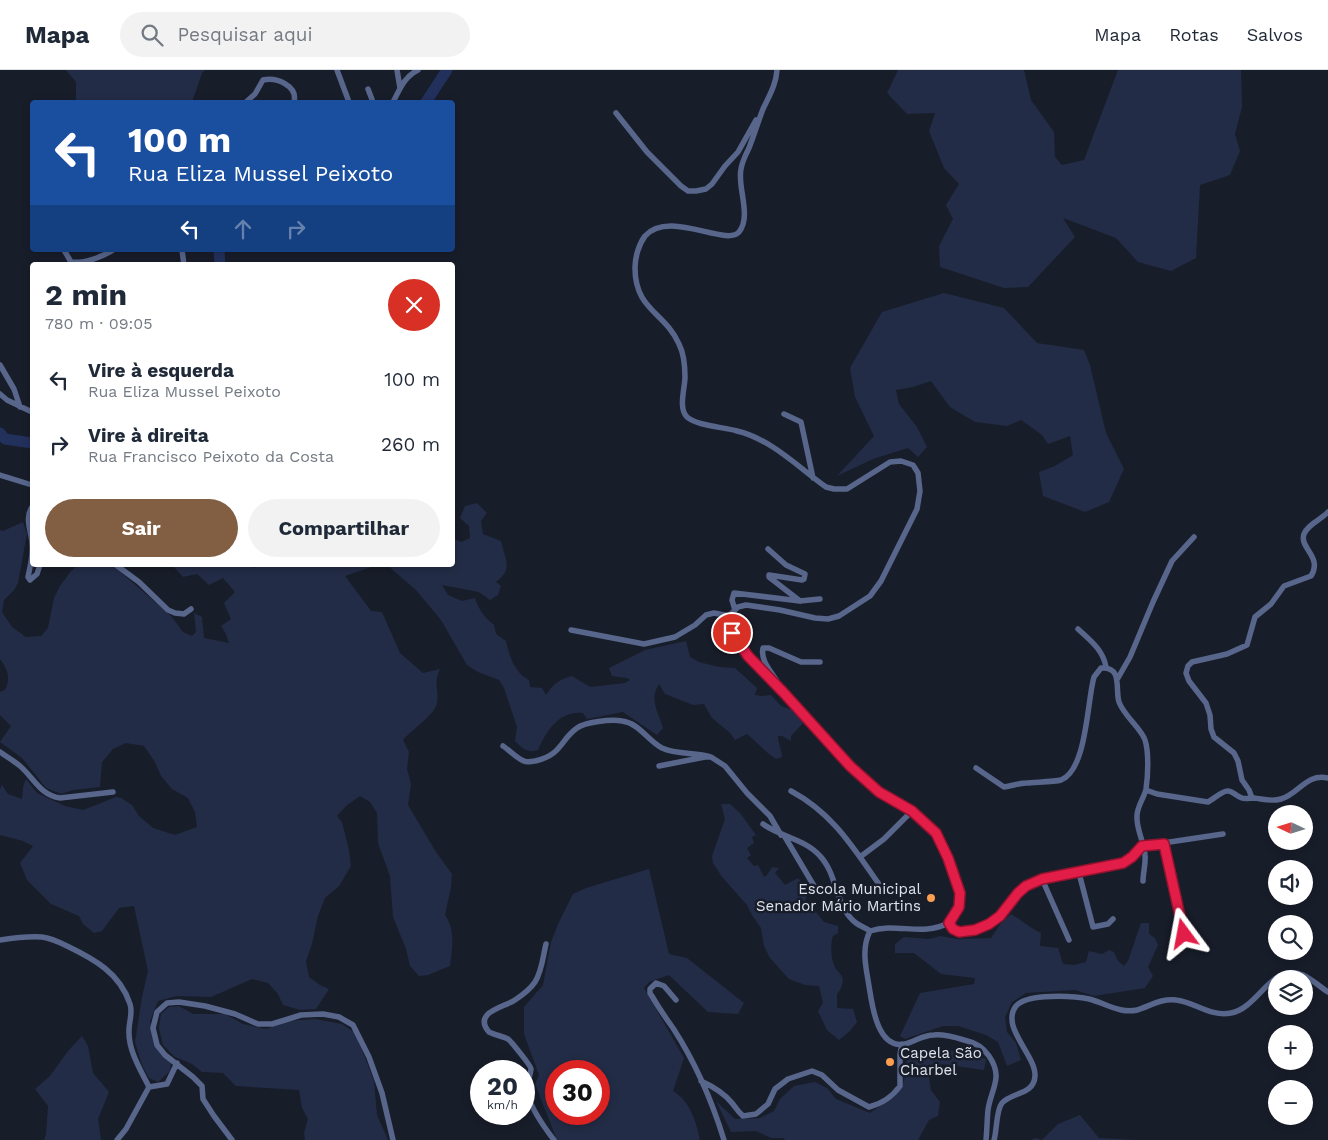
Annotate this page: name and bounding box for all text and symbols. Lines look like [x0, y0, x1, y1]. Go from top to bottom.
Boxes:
search box [120, 12, 470, 57]
text: Mapa [25, 21, 90, 49]
icon: search [138, 21, 166, 49]
text: Pesquisar aqui [178, 23, 313, 46]
text: Mapa [1094, 24, 1141, 45]
text: Rotas [1169, 24, 1219, 45]
text: Salvos [1247, 24, 1303, 45]
text: 100 m [128, 119, 231, 161]
icon: left [45, 120, 110, 185]
text: Rua Eliza Mussel Peixoto [128, 161, 393, 186]
icon: left [176, 215, 204, 243]
icon: ahead [229, 215, 257, 243]
icon: right [282, 215, 310, 243]
text: 2 min [45, 277, 127, 312]
button: close [388, 279, 440, 331]
text: 780 m · 09:05 [45, 314, 153, 333]
text: Vire à esquerda [88, 359, 234, 382]
icon: left [45, 366, 73, 394]
text: 100 m [384, 368, 440, 391]
text: Rua Eliza Mussel Peixoto [88, 382, 281, 401]
text: Vire à direita [88, 424, 209, 447]
icon: right [45, 431, 73, 459]
text: 260 m [381, 433, 440, 456]
text: Rua Francisco Peixoto da Costa [88, 447, 334, 466]
button: Sair [45, 499, 238, 557]
button: Compartilhar [248, 499, 440, 557]
pin [711, 612, 753, 654]
icon: arrive [718, 619, 746, 647]
north arrow [1268, 805, 1312, 850]
map controls [1268, 805, 1313, 1125]
button: sound [1268, 860, 1313, 905]
place label: Escola Municipal Senador Mário Martins [756, 880, 921, 915]
marker: Escola Municipal Senador Mário Martins [925, 892, 937, 904]
position arrow [1157, 907, 1209, 959]
button: search [1268, 915, 1313, 960]
button: layers [1268, 970, 1313, 1015]
button: + [1268, 1025, 1313, 1070]
place label: Capela São Charbel [900, 1044, 982, 1079]
marker: Capela São Charbel [884, 1056, 896, 1068]
speed limit sign: 30 [545, 1060, 610, 1125]
text: 20 [487, 1072, 518, 1101]
button: − [1268, 1080, 1313, 1125]
text: km/h [487, 1098, 518, 1112]

